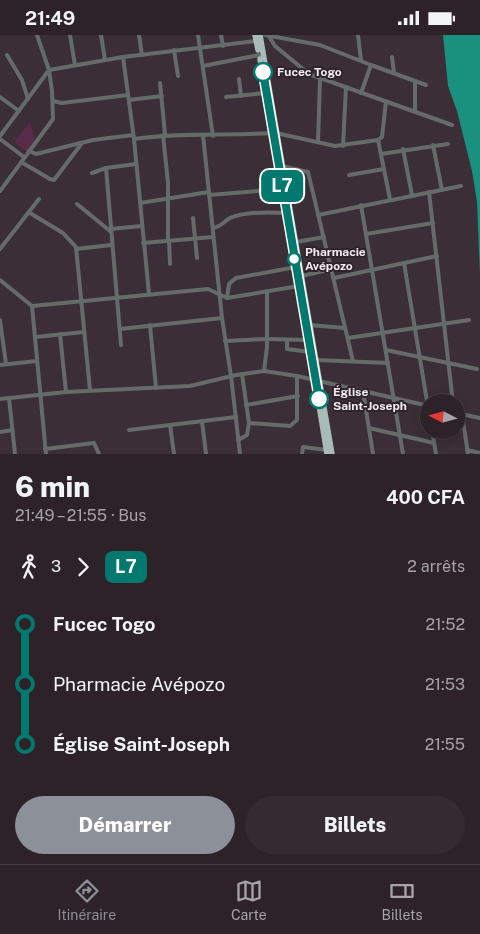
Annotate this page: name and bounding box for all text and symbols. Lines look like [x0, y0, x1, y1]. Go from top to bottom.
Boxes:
text: 21:49 [25, 7, 75, 29]
marker: Fucec Togo [253, 62, 273, 82]
place label: Fucec Togo [277, 65, 342, 79]
line badge: L7 [260, 170, 304, 202]
text: L7 [271, 175, 293, 196]
place label: Pharmacie Avépozo [305, 245, 366, 273]
marker: Pharmacie Avépozo [287, 252, 301, 266]
place label: Église Saint-Joseph [333, 385, 407, 413]
marker: Église Saint-Joseph [309, 389, 329, 409]
north arrow [420, 394, 465, 439]
map controls [420, 394, 465, 439]
text: 6 min [15, 470, 90, 503]
text: 400 CFA [386, 486, 465, 508]
text: 21:49 – 21:55 · Bus [15, 506, 146, 525]
icon: walk [15, 553, 43, 581]
icon: forward [69, 553, 97, 581]
text: L7 [115, 556, 137, 577]
text: 3 [51, 557, 61, 576]
text: 2 arrêts [407, 557, 465, 576]
text: Fucec Togo [53, 613, 155, 635]
text: 21:52 [426, 615, 465, 634]
text: Pharmacie Avépozo [53, 673, 225, 695]
text: 21:53 [425, 675, 465, 694]
text: Église Saint-Joseph [53, 733, 230, 755]
text: 21:55 [425, 735, 465, 754]
button: Démarrer [15, 796, 235, 854]
button: Billets [245, 796, 465, 854]
tab: Itinéraire [57, 877, 116, 923]
tab: Carte [231, 877, 267, 923]
tab: Billets [382, 877, 423, 923]

